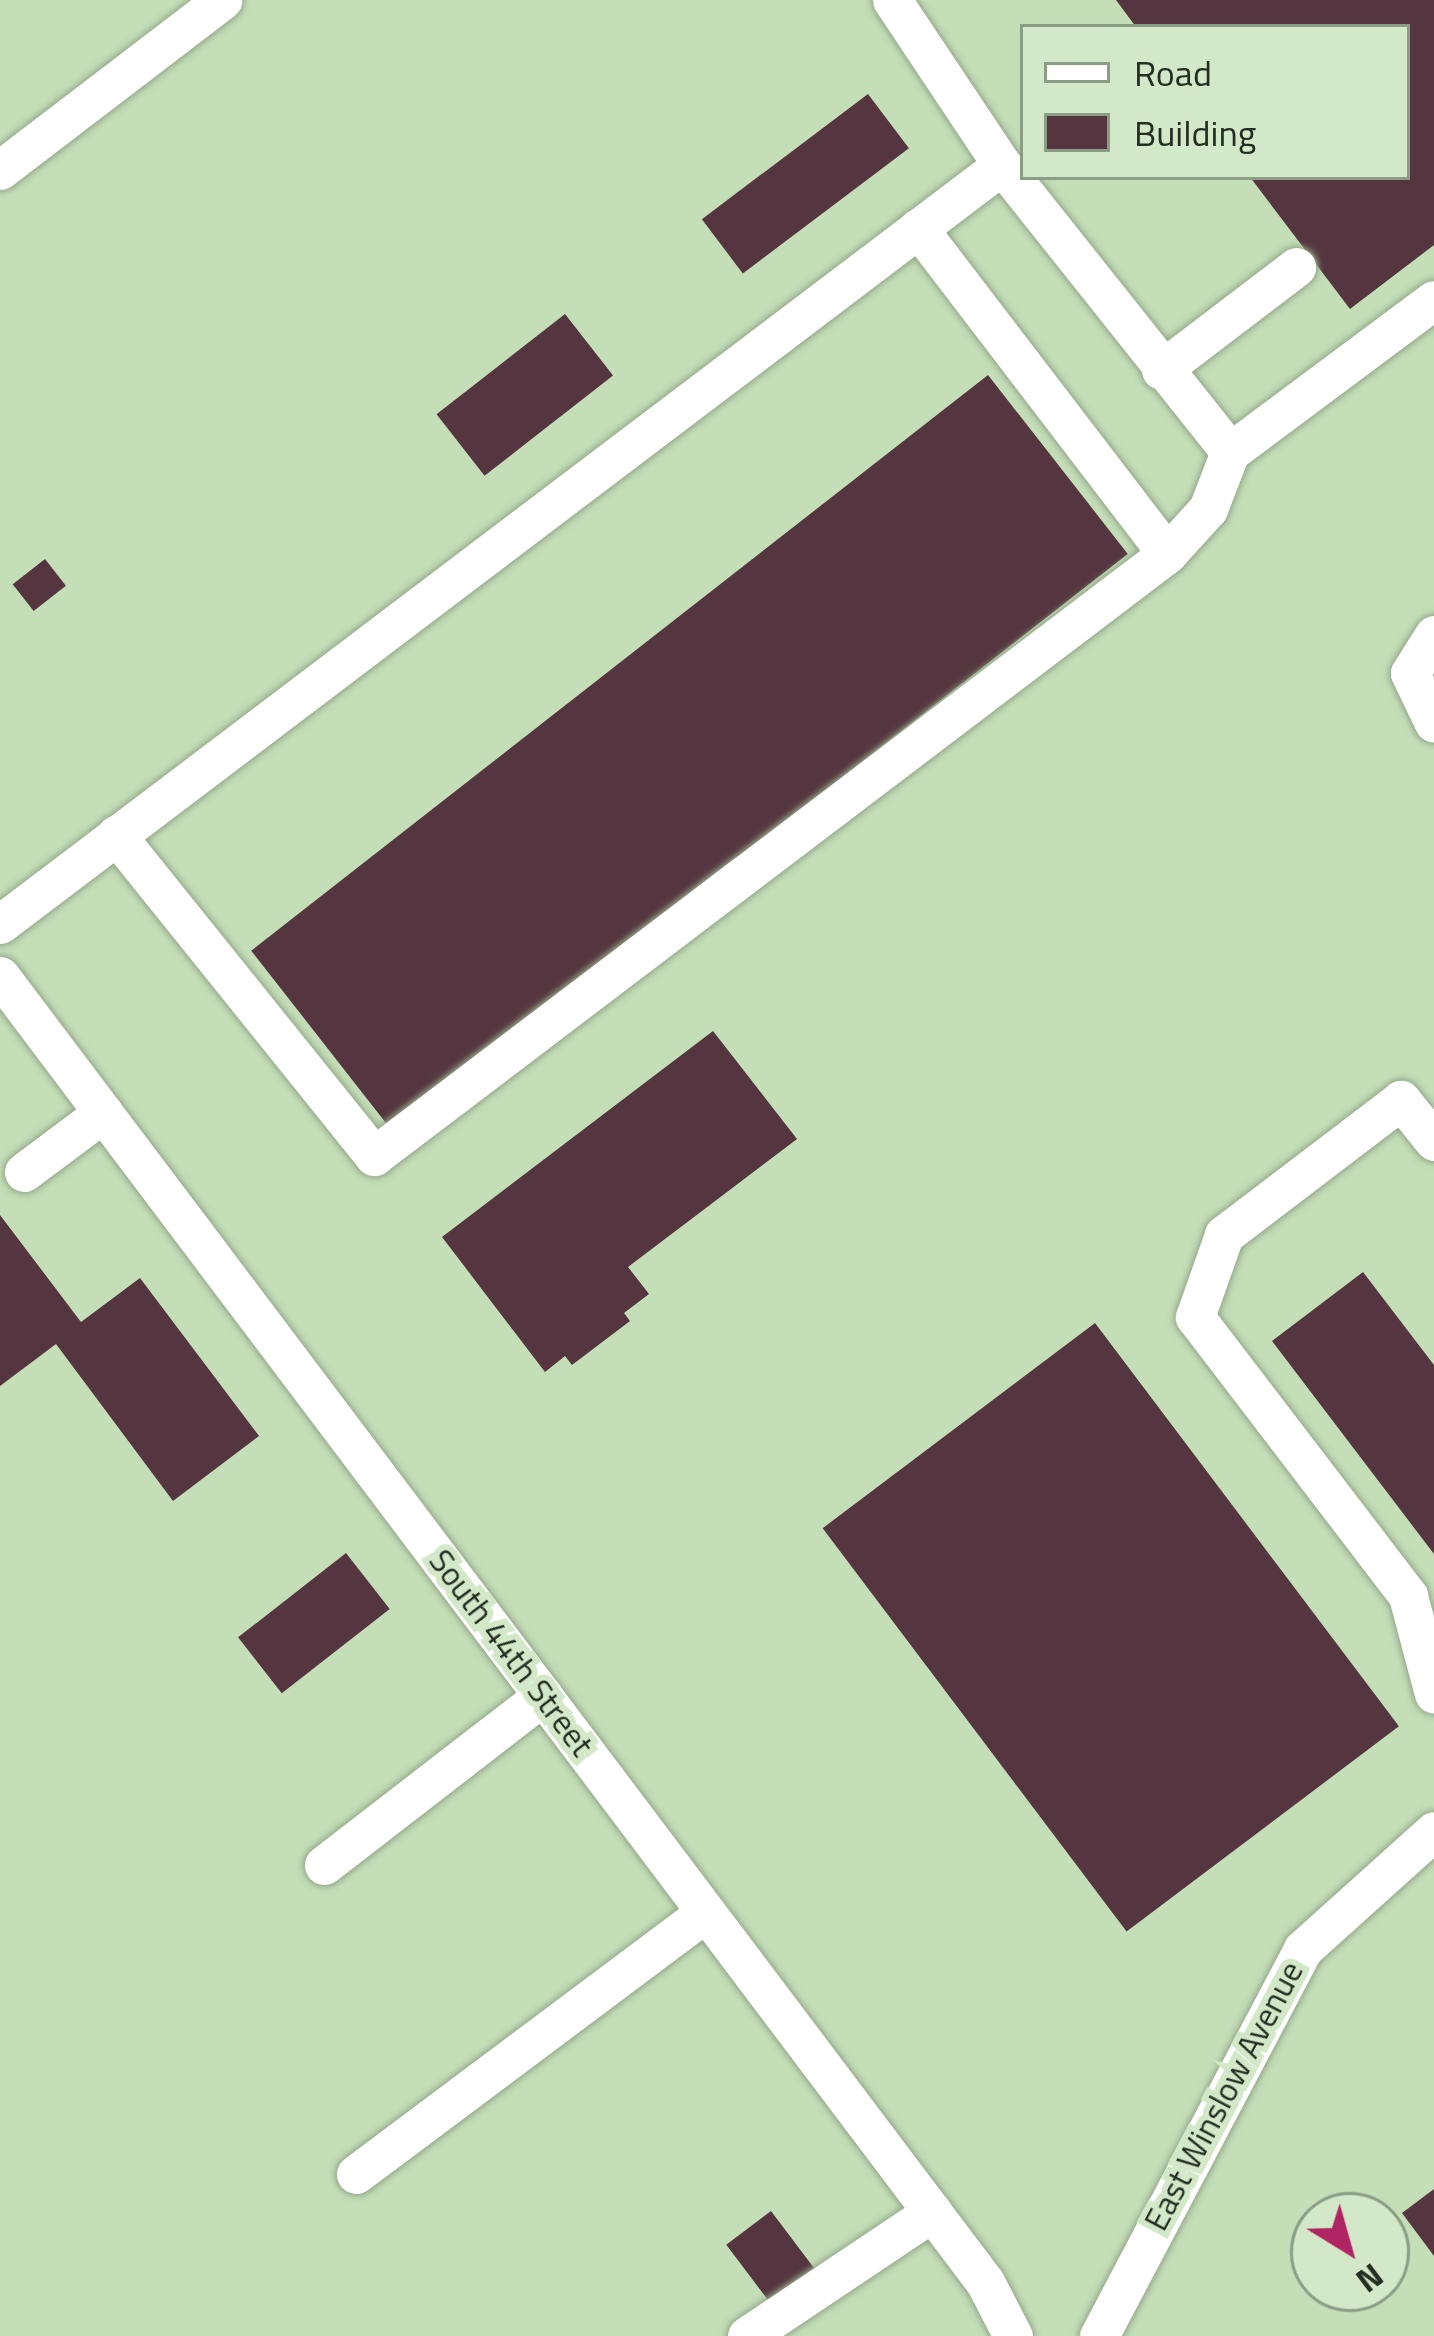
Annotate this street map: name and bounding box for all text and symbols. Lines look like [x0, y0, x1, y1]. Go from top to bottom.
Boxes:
legend [1020, 24, 1410, 180]
text: Road [1134, 45, 1212, 100]
text: Building [1134, 105, 1256, 160]
street label: South 44th Street [421, 1542, 601, 1764]
street label: East Winslow Avenue [1136, 1955, 1312, 2237]
north arrow [1290, 2192, 1410, 2312]
text: N [1346, 2252, 1394, 2305]

